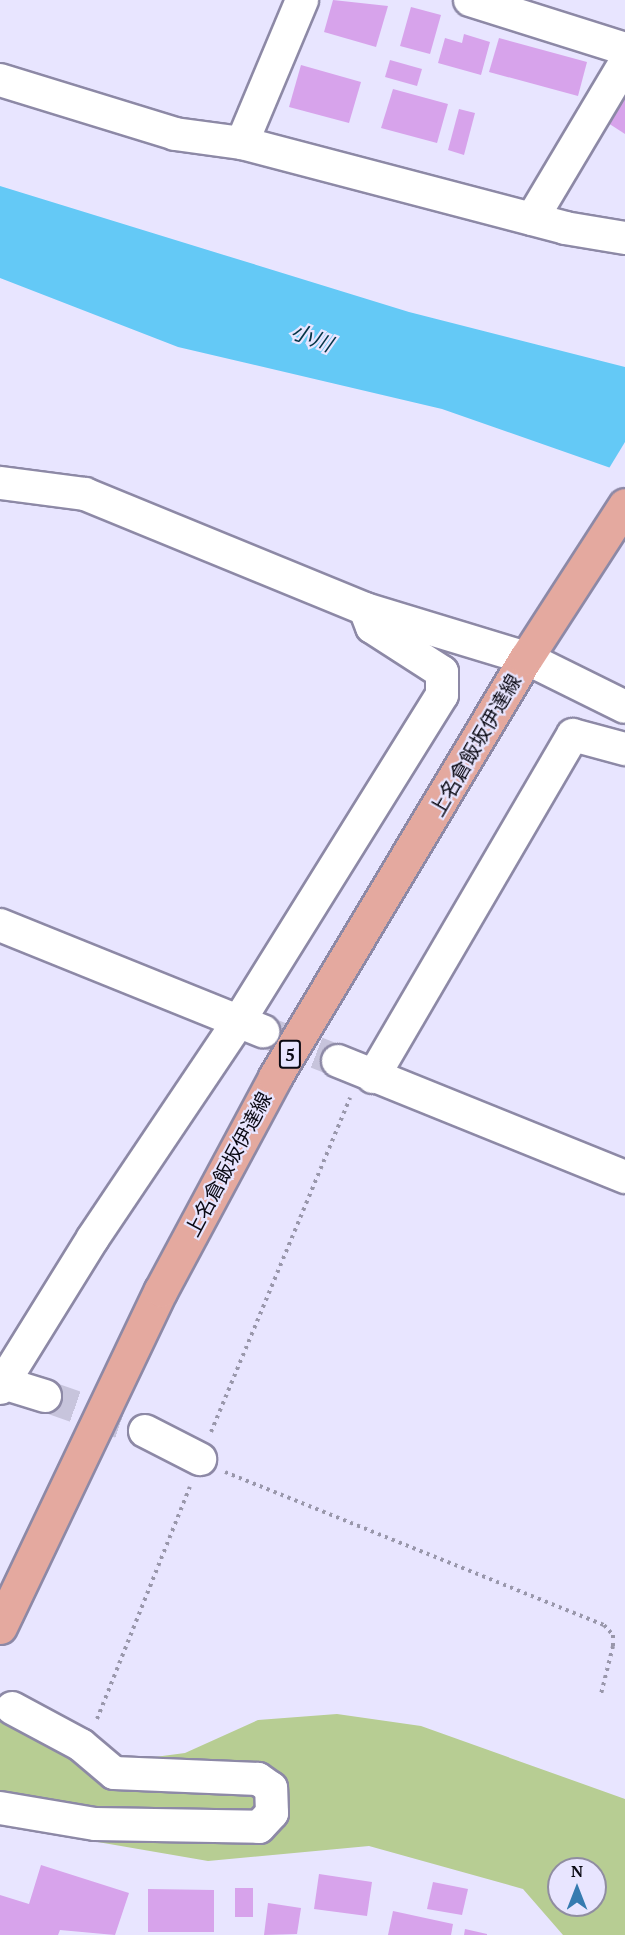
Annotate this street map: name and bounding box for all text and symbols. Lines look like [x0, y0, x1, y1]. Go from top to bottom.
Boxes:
water label: 小川 [288, 318, 336, 356]
street label: 上名倉飯坂伊達線 [425, 670, 525, 820]
road number: 5 [278, 1039, 302, 1069]
street label: 上名倉飯坂伊達線 [180, 1088, 276, 1240]
north arrow [547, 1857, 607, 1917]
text: N [571, 1860, 583, 1882]

